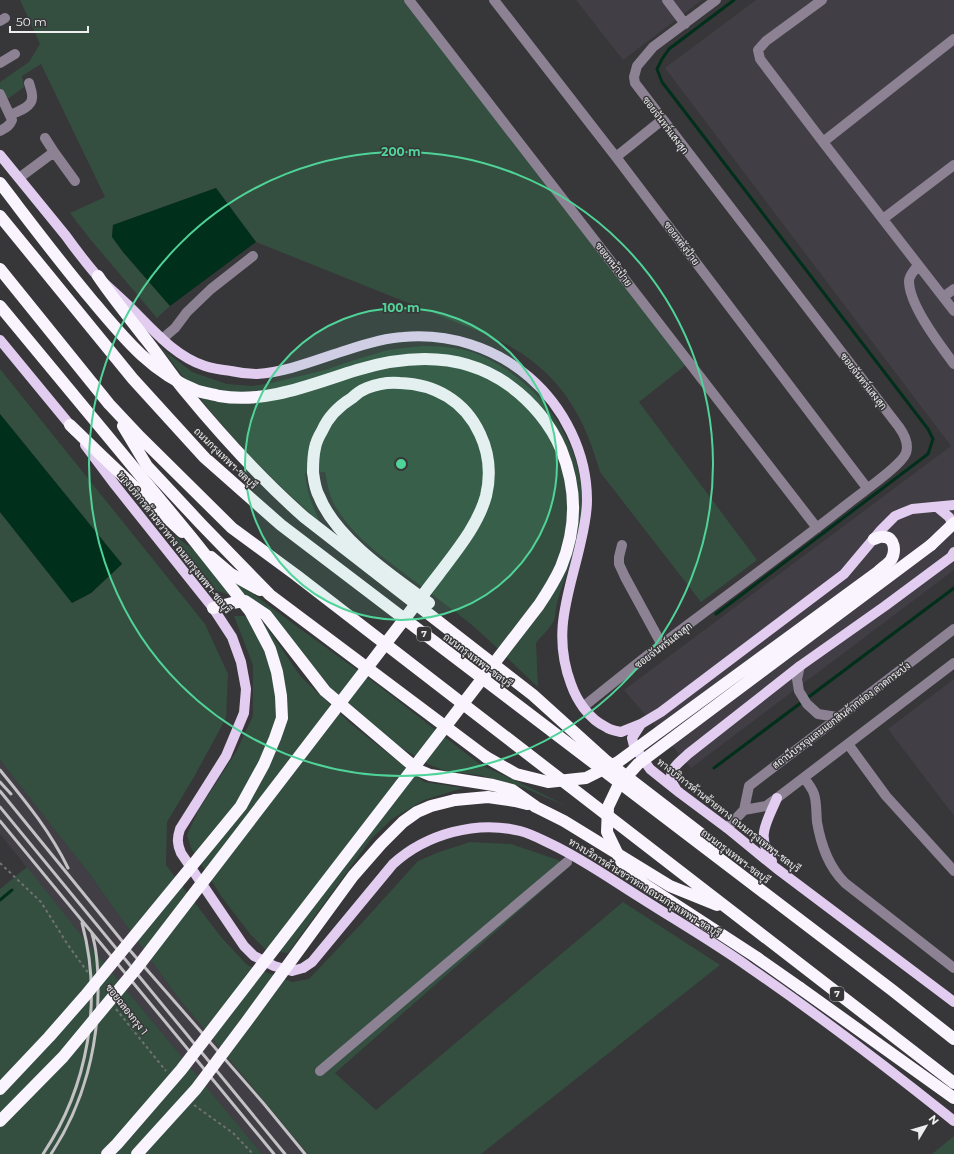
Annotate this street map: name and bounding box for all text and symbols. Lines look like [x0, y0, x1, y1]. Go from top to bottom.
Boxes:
scale bar [10, 8, 88, 34]
text: 50 m [16, 14, 47, 29]
street label: ซอยจันทร์แสงสุก [639, 93, 692, 157]
text: 200 m [381, 144, 421, 159]
street label: ซอยหลังป้าย [661, 219, 702, 268]
street label: ซอยหน้าป้าย [592, 240, 635, 289]
text: 100 m [383, 300, 419, 315]
street label: ซอยจันทร์แสงสุก [837, 350, 891, 413]
street label: ถนนกรุงเทพฯ-ชลบุรี [191, 425, 260, 493]
centre of rings [394, 457, 408, 471]
street label: ทางบริการด้านขวาทาง ถนนกรุงเทพฯ-ชลบุรี [114, 468, 234, 617]
street label: ซอยจันทร์แสงสุก [631, 619, 695, 672]
road number: 7 [417, 627, 431, 641]
street label: ถนนกรุงเทพฯ-ชลบุรี [440, 630, 515, 691]
street label: สถานีบรรจุและแยกสินค้ากล่อง ลาดกระบัง [770, 659, 914, 773]
street label: ทางบริการด้านซ้ายทาง ถนนกรุงเทพฯ-ชลบุรี [655, 755, 803, 875]
street label: ถนนกรุงเทพฯ-ชลบุรี [699, 826, 773, 886]
street label: ทางบริการด้านขวาทาง ถนนกรุงเทพฯ-ชลบุรี [566, 835, 723, 941]
street label: ซอยฉลองกรุง 1 [102, 981, 151, 1038]
road number: 7 [830, 987, 844, 1001]
north arrow [906, 1106, 946, 1146]
text: N [926, 1112, 942, 1128]

